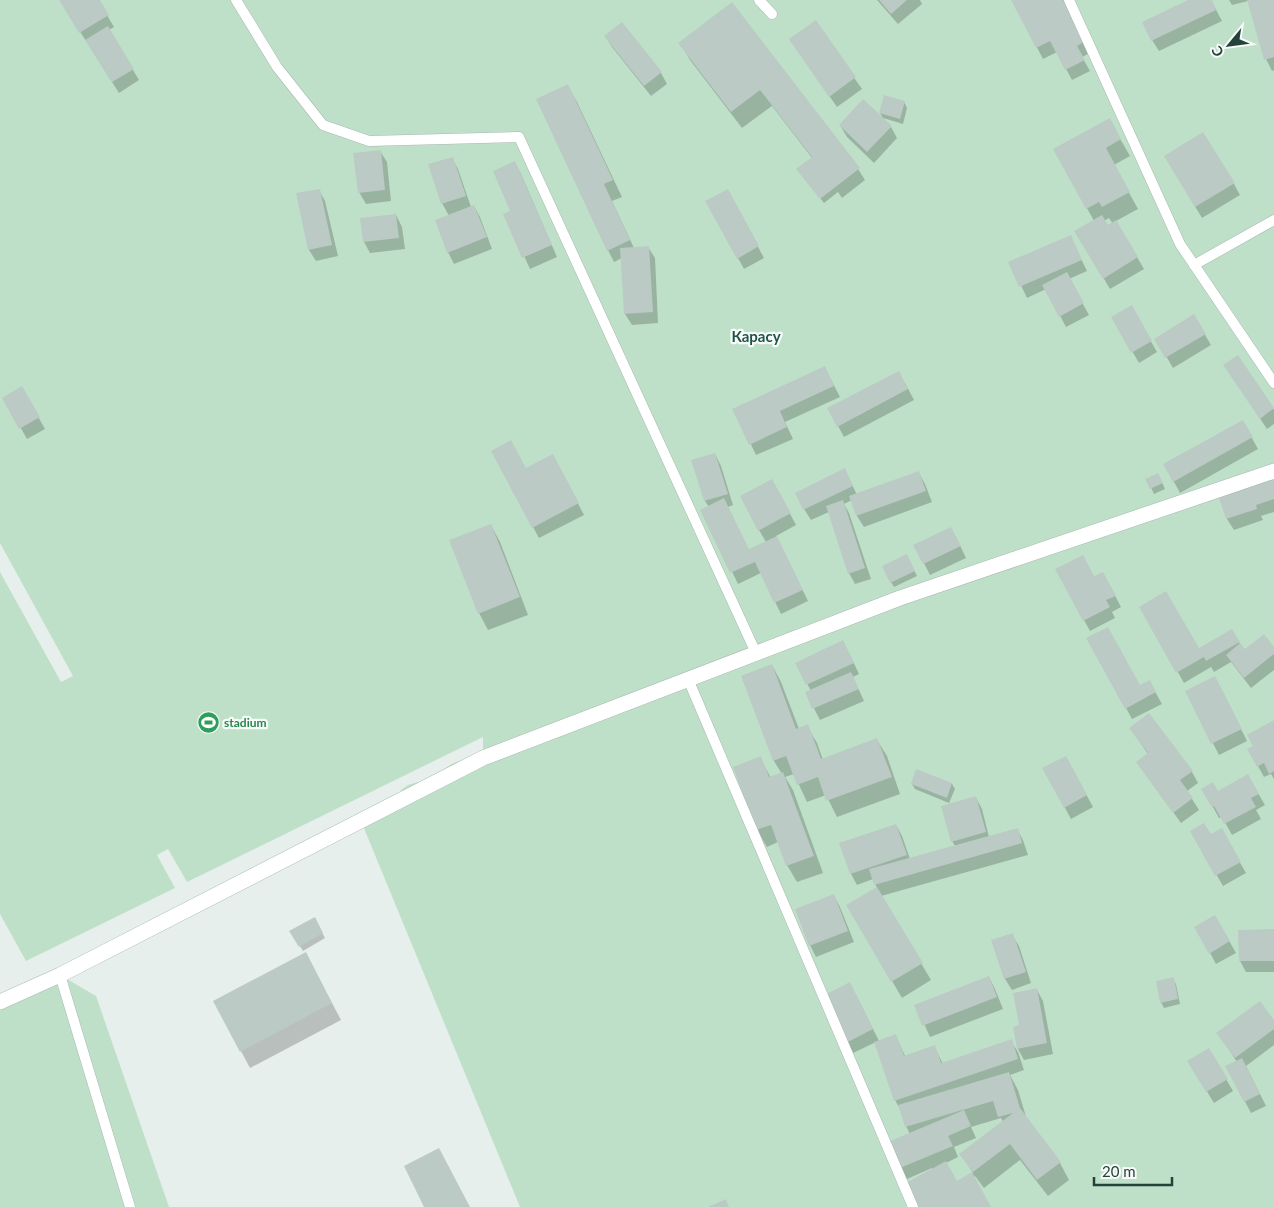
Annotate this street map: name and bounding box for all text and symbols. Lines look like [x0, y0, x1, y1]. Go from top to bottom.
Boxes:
north arrow [1204, 20, 1254, 70]
text: С [1207, 43, 1227, 60]
district label: Карасу [731, 327, 781, 345]
sports icon: stadium [196, 710, 220, 734]
place label: stadium [224, 715, 267, 730]
scale bar [1094, 1154, 1172, 1186]
text: 20 m [1102, 1162, 1136, 1180]

